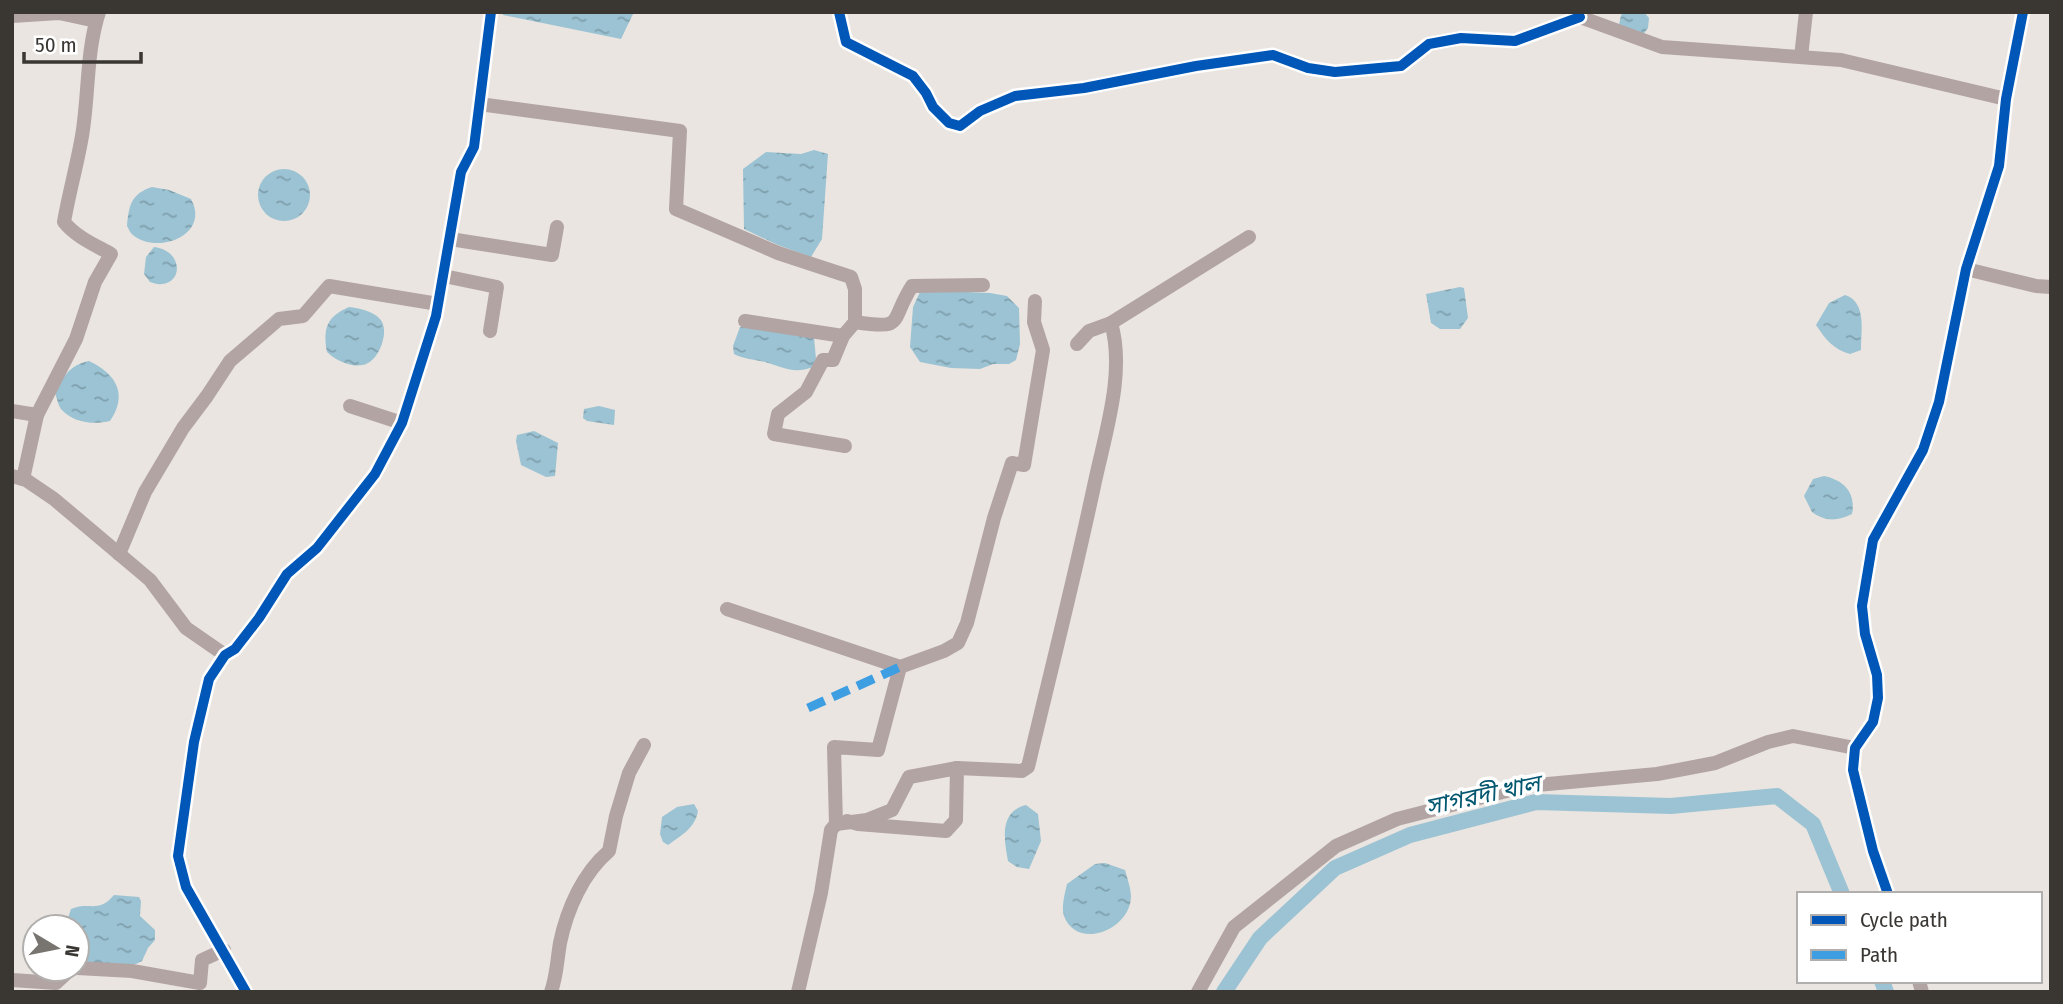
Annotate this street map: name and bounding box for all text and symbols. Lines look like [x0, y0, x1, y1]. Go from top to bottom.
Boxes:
scale bar [24, 21, 142, 65]
text: 50 m [35, 32, 77, 58]
water label: সাগরদী খাল [1423, 768, 1547, 821]
legend [1797, 892, 2042, 983]
text: Cycle path [1860, 907, 1948, 933]
north arrow [21, 913, 91, 983]
text: Path [1860, 942, 1898, 968]
text: N [60, 943, 85, 958]

